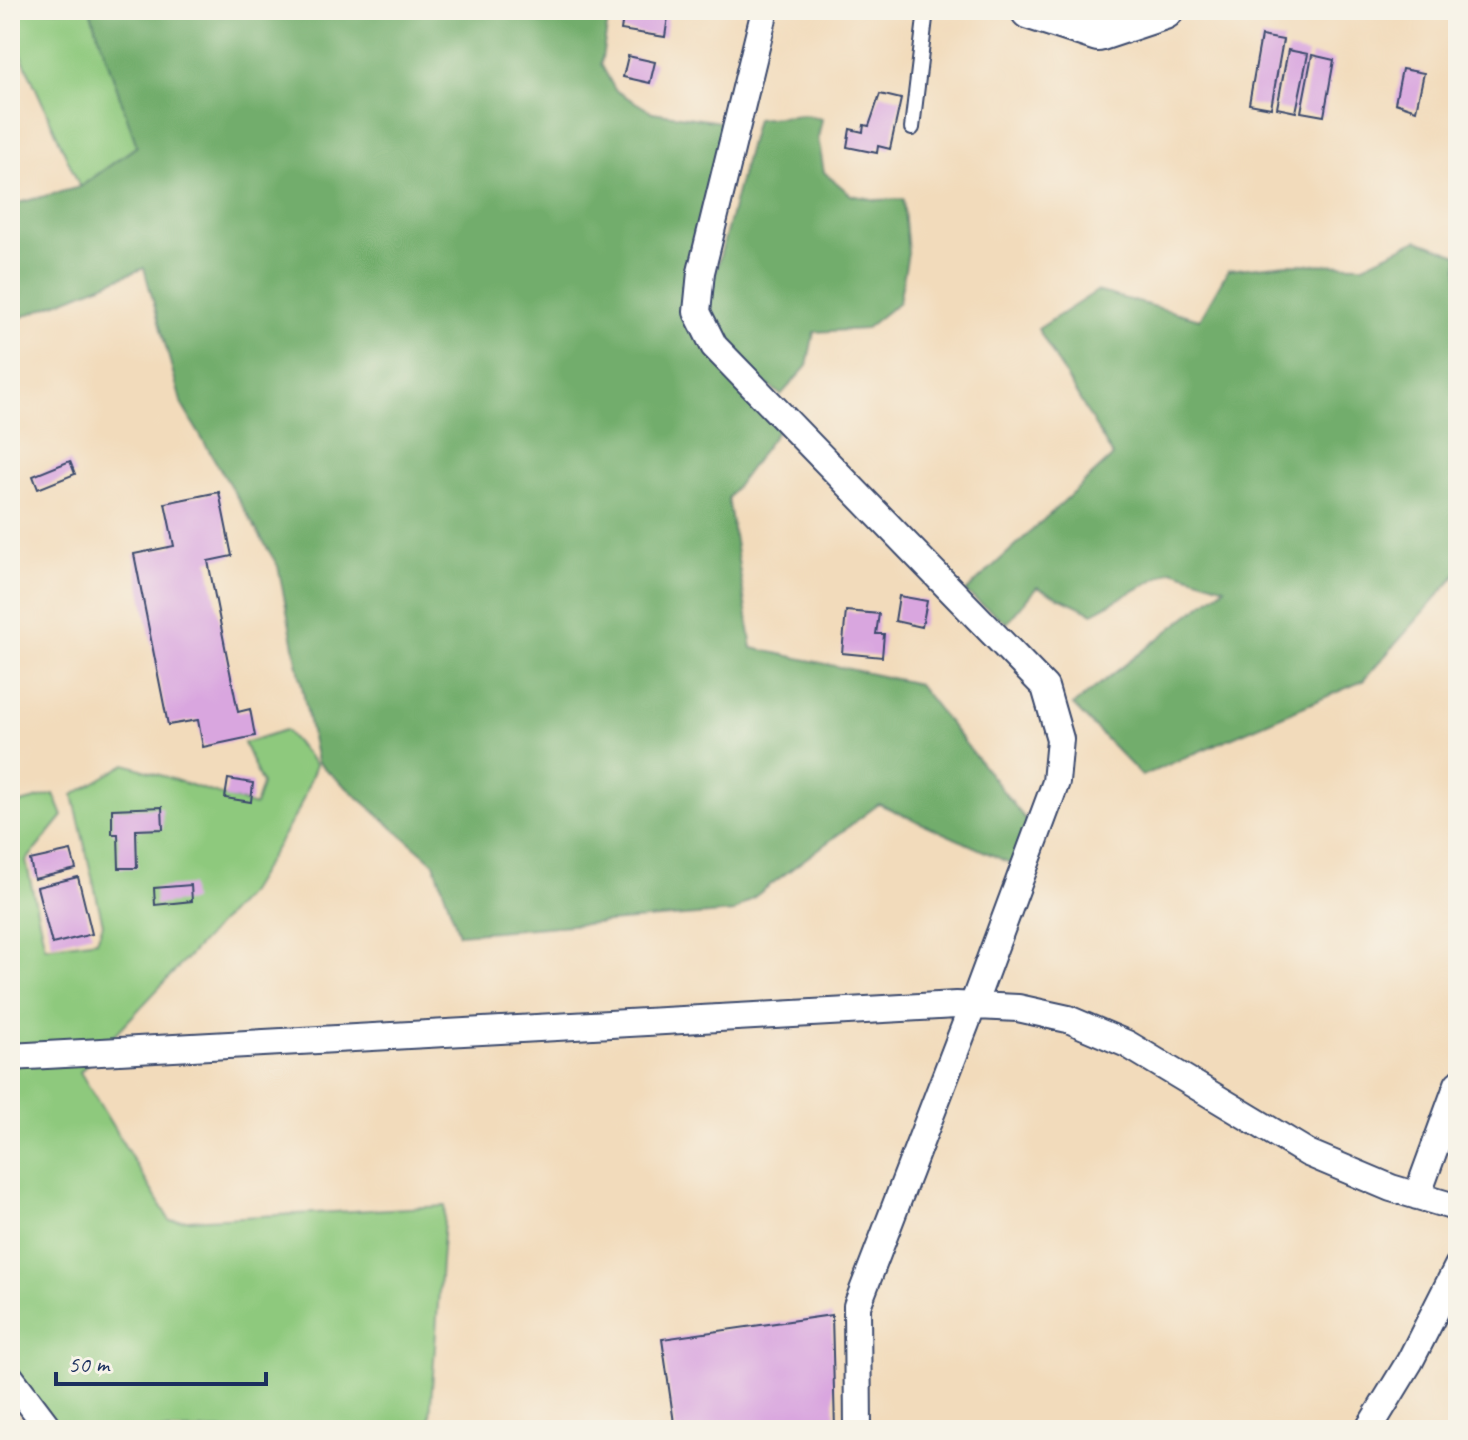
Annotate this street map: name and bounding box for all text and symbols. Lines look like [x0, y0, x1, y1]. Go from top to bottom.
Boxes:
scale bar [56, 1336, 266, 1386]
text: 50 m [68, 1349, 111, 1379]

